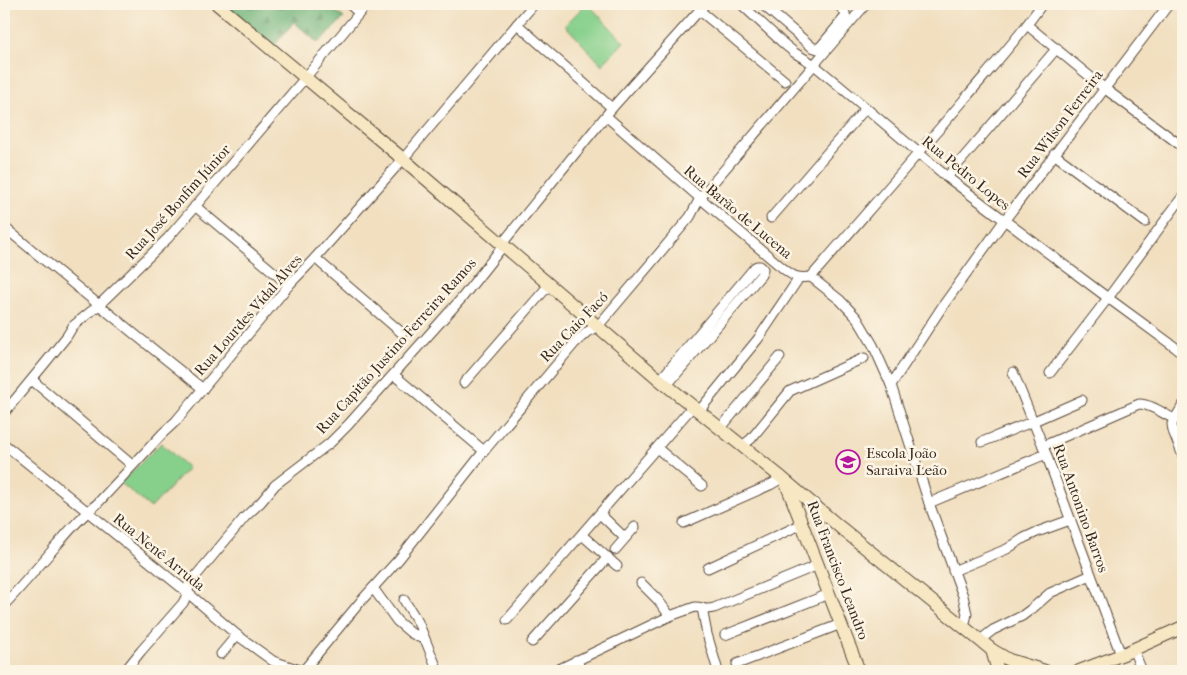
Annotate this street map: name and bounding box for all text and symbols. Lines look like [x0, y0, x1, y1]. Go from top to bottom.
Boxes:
street label: Rua Wilson Ferreira [1013, 66, 1107, 182]
street label: Rua Pedro Lopes [918, 132, 1014, 214]
street label: Rua José Bonfim Júnior [121, 140, 235, 263]
street label: Rua Barão de Lucena [680, 161, 797, 263]
street label: Rua Lourdes Vídal Alves [190, 250, 306, 379]
street label: Rua Capitão Justino Ferreira Ramos [312, 254, 480, 438]
street label: Rua Caio Facó [536, 288, 612, 366]
street label: Rua Antonino Barros [1049, 441, 1113, 575]
place label: Escola João Saraiva Leão [866, 444, 947, 479]
school or university icon: Escola João Saraiva Leão [835, 449, 861, 475]
street label: Rua Francisco Leandro [803, 498, 873, 642]
street label: Rua Nenê Arruda [109, 509, 209, 595]

